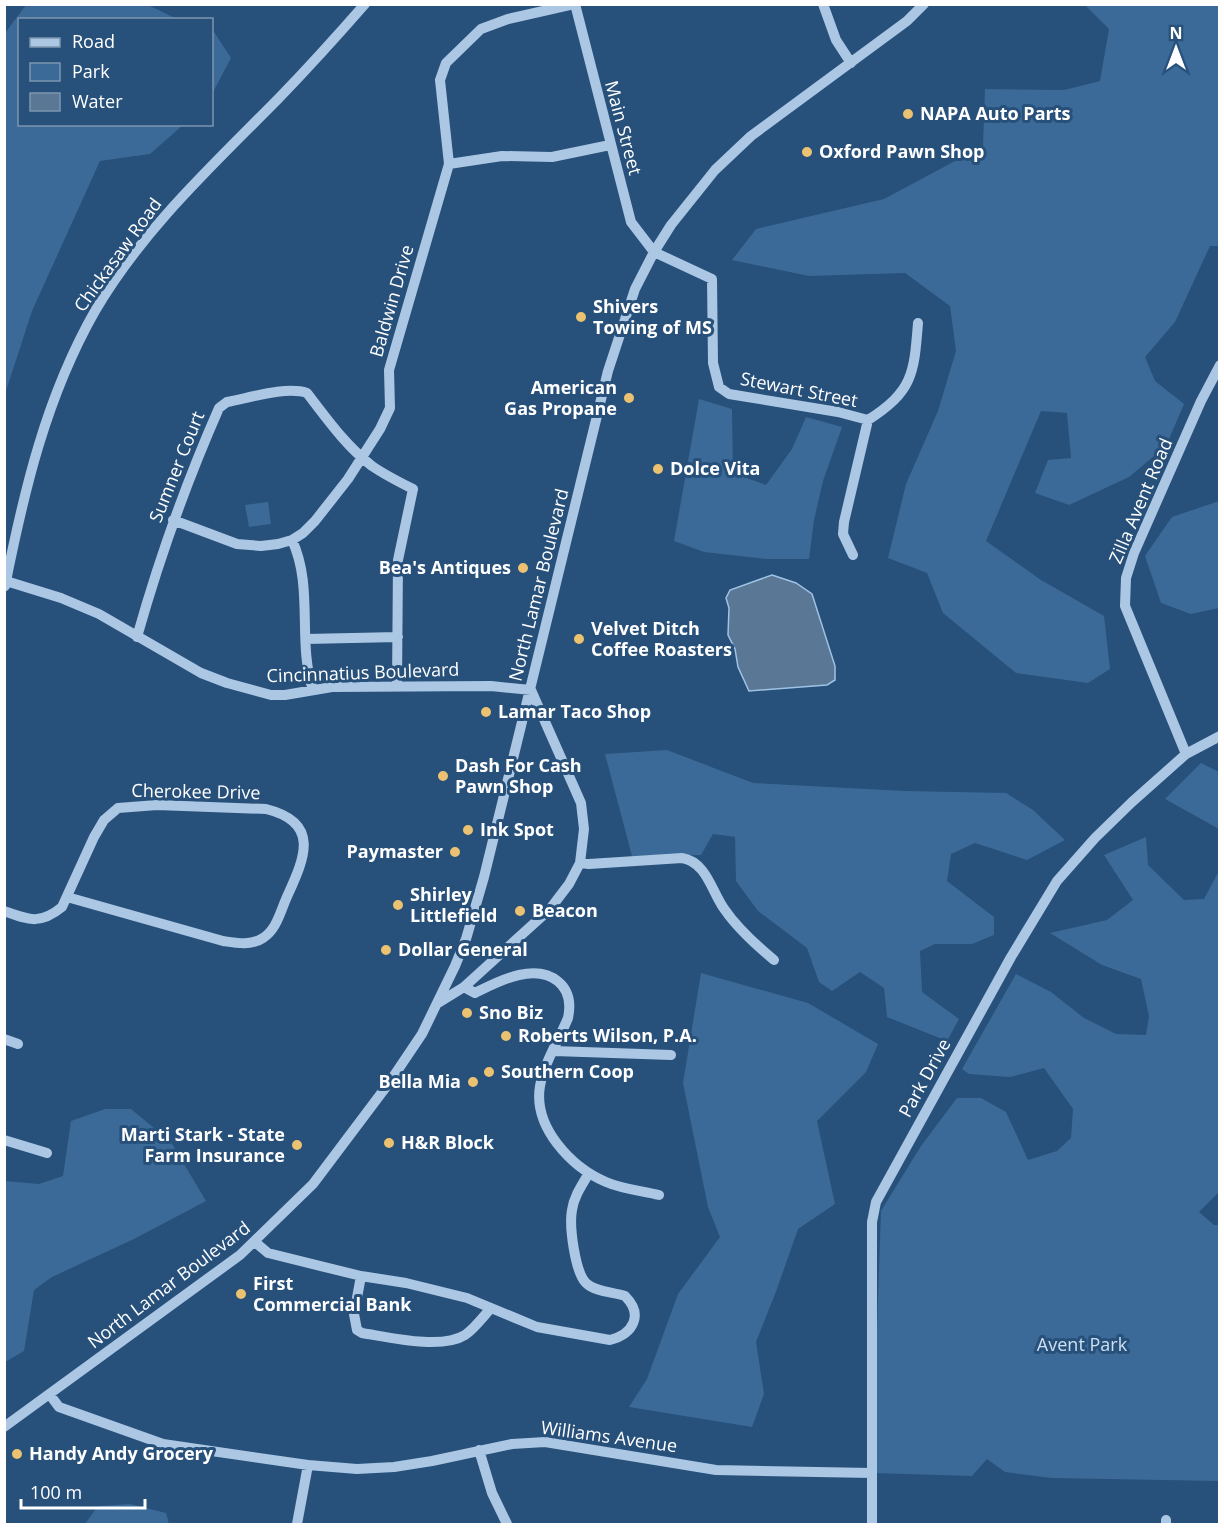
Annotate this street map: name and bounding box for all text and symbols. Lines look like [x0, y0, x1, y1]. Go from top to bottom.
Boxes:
legend [18, 18, 213, 126]
north arrow [1146, 18, 1206, 78]
text: N [1169, 22, 1183, 44]
text: Road [72, 29, 115, 53]
text: Park [72, 59, 110, 83]
street label: Main Street [600, 78, 648, 178]
text: Water [72, 89, 123, 113]
place label: NAPA Auto Parts [920, 101, 1070, 125]
marker: NAPA Auto Parts [901, 107, 915, 121]
place label: Oxford Pawn Shop [819, 139, 984, 163]
marker: Oxford Pawn Shop [800, 145, 814, 159]
street label: Chickasaw Road [68, 193, 167, 316]
street label: Baldwin Drive [364, 242, 418, 360]
place label: Shivers Towing of MS [593, 294, 712, 339]
marker: Shivers Towing of MS [574, 310, 588, 324]
street label: Stewart Street [738, 366, 860, 412]
place label: American Gas Propane [504, 375, 617, 420]
marker: American Gas Propane [622, 391, 636, 405]
street label: Sumner Court [143, 408, 209, 526]
street label: Zilla Avent Road [1103, 434, 1177, 567]
place label: Dolce Vita [670, 456, 760, 480]
marker: Dolce Vita [651, 462, 665, 476]
street label: North Lamar Boulevard [502, 486, 574, 683]
place label: Bea's Antiques [379, 555, 511, 579]
marker: Bea's Antiques [516, 561, 530, 575]
place label: Velvet Ditch Coffee Roasters [591, 616, 732, 661]
marker: Velvet Ditch Coffee Roasters [572, 632, 586, 646]
street label: Cincinnatius Boulevard [266, 657, 460, 687]
place label: Lamar Taco Shop [498, 699, 651, 723]
marker: Lamar Taco Shop [479, 705, 493, 719]
place label: Dash For Cash Pawn Shop [455, 753, 582, 798]
marker: Dash For Cash Pawn Shop [436, 769, 450, 783]
street label: Cherokee Drive [131, 778, 261, 804]
place label: Ink Spot [480, 817, 554, 841]
marker: Ink Spot [461, 823, 475, 837]
place label: Paymaster [346, 839, 443, 863]
marker: Paymaster [448, 845, 462, 859]
place label: Shirley Littlefield [410, 882, 497, 927]
marker: Shirley Littlefield [391, 898, 405, 912]
place label: Beacon [532, 898, 598, 922]
marker: Beacon [513, 904, 527, 918]
place label: Dollar General [398, 937, 528, 961]
marker: Dollar General [379, 943, 393, 957]
place label: Sno Biz [479, 1000, 543, 1024]
marker: Sno Biz [460, 1006, 474, 1020]
place label: Roberts Wilson, P.A. [518, 1023, 697, 1047]
marker: Roberts Wilson, P.A. [499, 1029, 513, 1043]
street label: Park Drive [893, 1034, 956, 1121]
place label: Southern Coop [501, 1059, 634, 1083]
marker: Southern Coop [482, 1065, 496, 1079]
place label: Bella Mia [378, 1069, 461, 1093]
marker: Bella Mia [466, 1075, 480, 1089]
place label: Marti Stark - State Farm Insurance [121, 1122, 285, 1167]
place label: H&R Block [401, 1130, 495, 1154]
marker: H&R Block [382, 1136, 396, 1150]
marker: Marti Stark - State Farm Insurance [290, 1138, 304, 1152]
street label: North Lamar Boulevard [82, 1215, 254, 1353]
place label: First Commercial Bank [253, 1271, 412, 1316]
marker: First Commercial Bank [234, 1287, 248, 1301]
park label: Avent Park [1037, 1332, 1128, 1356]
street label: Williams Avenue [539, 1415, 679, 1457]
place label: Handy Andy Grocery [29, 1441, 214, 1465]
marker: Handy Andy Grocery [10, 1447, 24, 1461]
scale bar [21, 1472, 146, 1510]
text: 100 m [30, 1480, 82, 1504]

